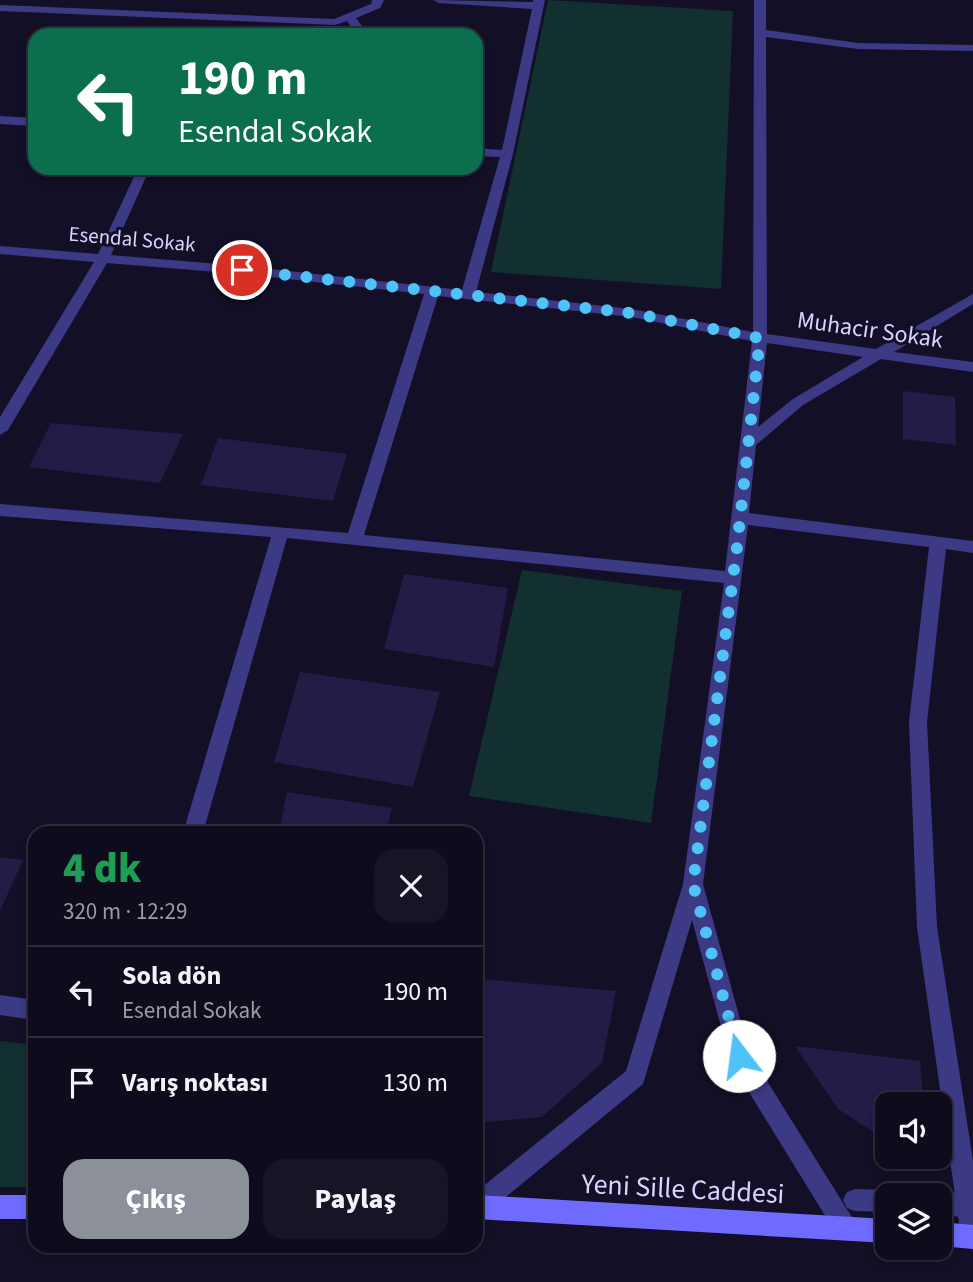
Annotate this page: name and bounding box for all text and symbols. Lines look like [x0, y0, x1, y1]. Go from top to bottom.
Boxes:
text: 190 m [178, 44, 307, 114]
icon: left [63, 56, 154, 147]
text: Esendal Sokak [178, 109, 372, 155]
street label: Esendal Sokak [67, 219, 197, 260]
pin [212, 240, 272, 300]
icon: arrive [223, 251, 261, 289]
street label: Muhacir Sokak [795, 302, 945, 358]
text: 4 dk [63, 839, 141, 899]
button: close [374, 849, 448, 923]
text: 320 m · 12:29 [63, 895, 187, 928]
text: Sola dön [122, 957, 221, 994]
icon: left [63, 973, 101, 1011]
text: 190 m [382, 973, 448, 1010]
text: Esendal Sokak [122, 994, 261, 1027]
position arrow [702, 1019, 776, 1093]
icon: arrive [63, 1064, 101, 1102]
text: Varış noktası [122, 1064, 268, 1101]
text: 130 m [382, 1064, 448, 1101]
map controls [875, 1092, 952, 1260]
button: sound [875, 1092, 952, 1169]
button: Çıkış [63, 1159, 249, 1239]
button: Paylaş [263, 1159, 448, 1239]
street label: Yeni Sille Caddesi [580, 1164, 785, 1214]
button: layers [875, 1183, 952, 1260]

